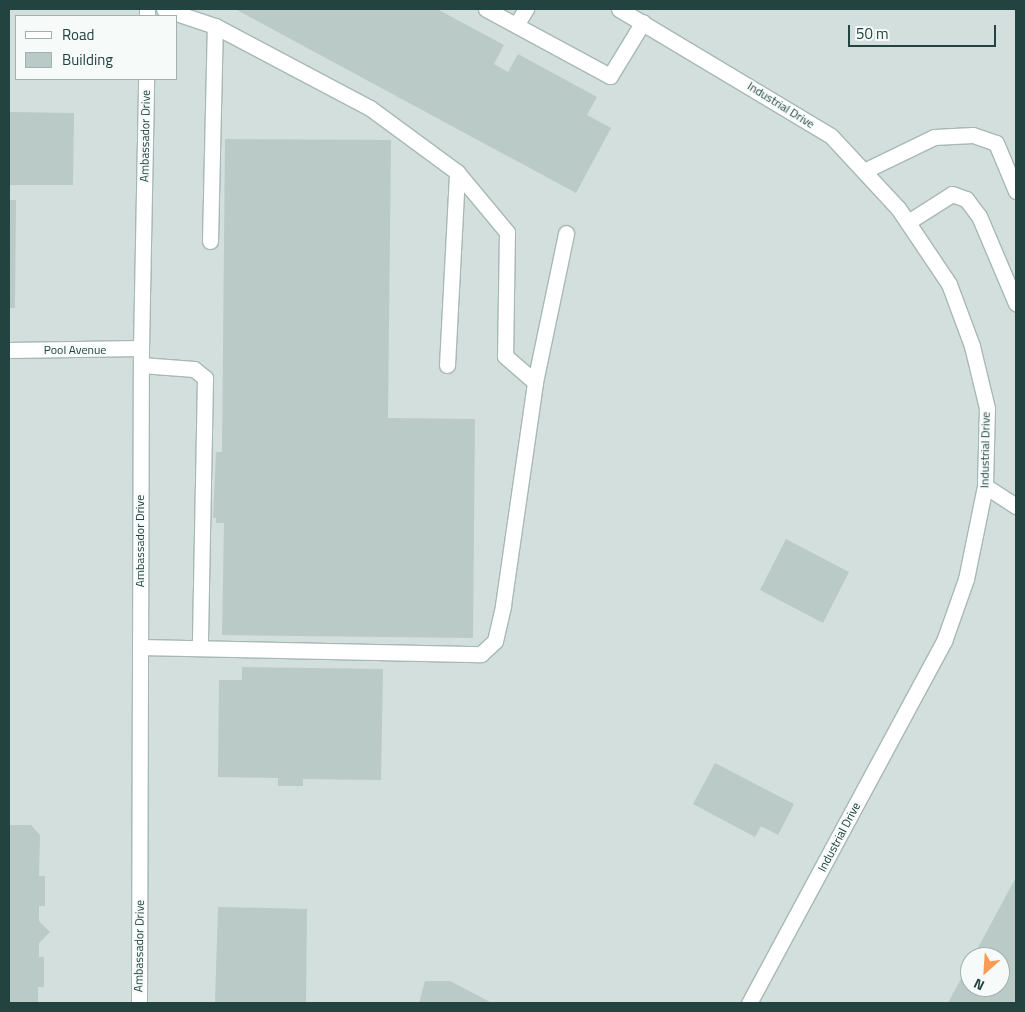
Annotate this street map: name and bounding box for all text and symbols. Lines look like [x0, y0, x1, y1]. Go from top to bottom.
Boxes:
legend [15, 15, 178, 80]
scale bar [850, 15, 998, 47]
text: 50 m [856, 22, 889, 45]
text: Road [62, 23, 94, 46]
text: Building [62, 48, 113, 71]
street label: Industrial Drive [745, 79, 817, 131]
street label: Ambassador Drive [137, 90, 153, 182]
street label: Pool Avenue [44, 343, 106, 357]
street label: Industrial Drive [977, 412, 993, 488]
street label: Ambassador Drive [133, 495, 147, 587]
street label: Industrial Drive [815, 800, 863, 874]
street label: Ambassador Drive [131, 900, 147, 992]
north arrow [960, 947, 1010, 997]
text: N [970, 973, 988, 997]

